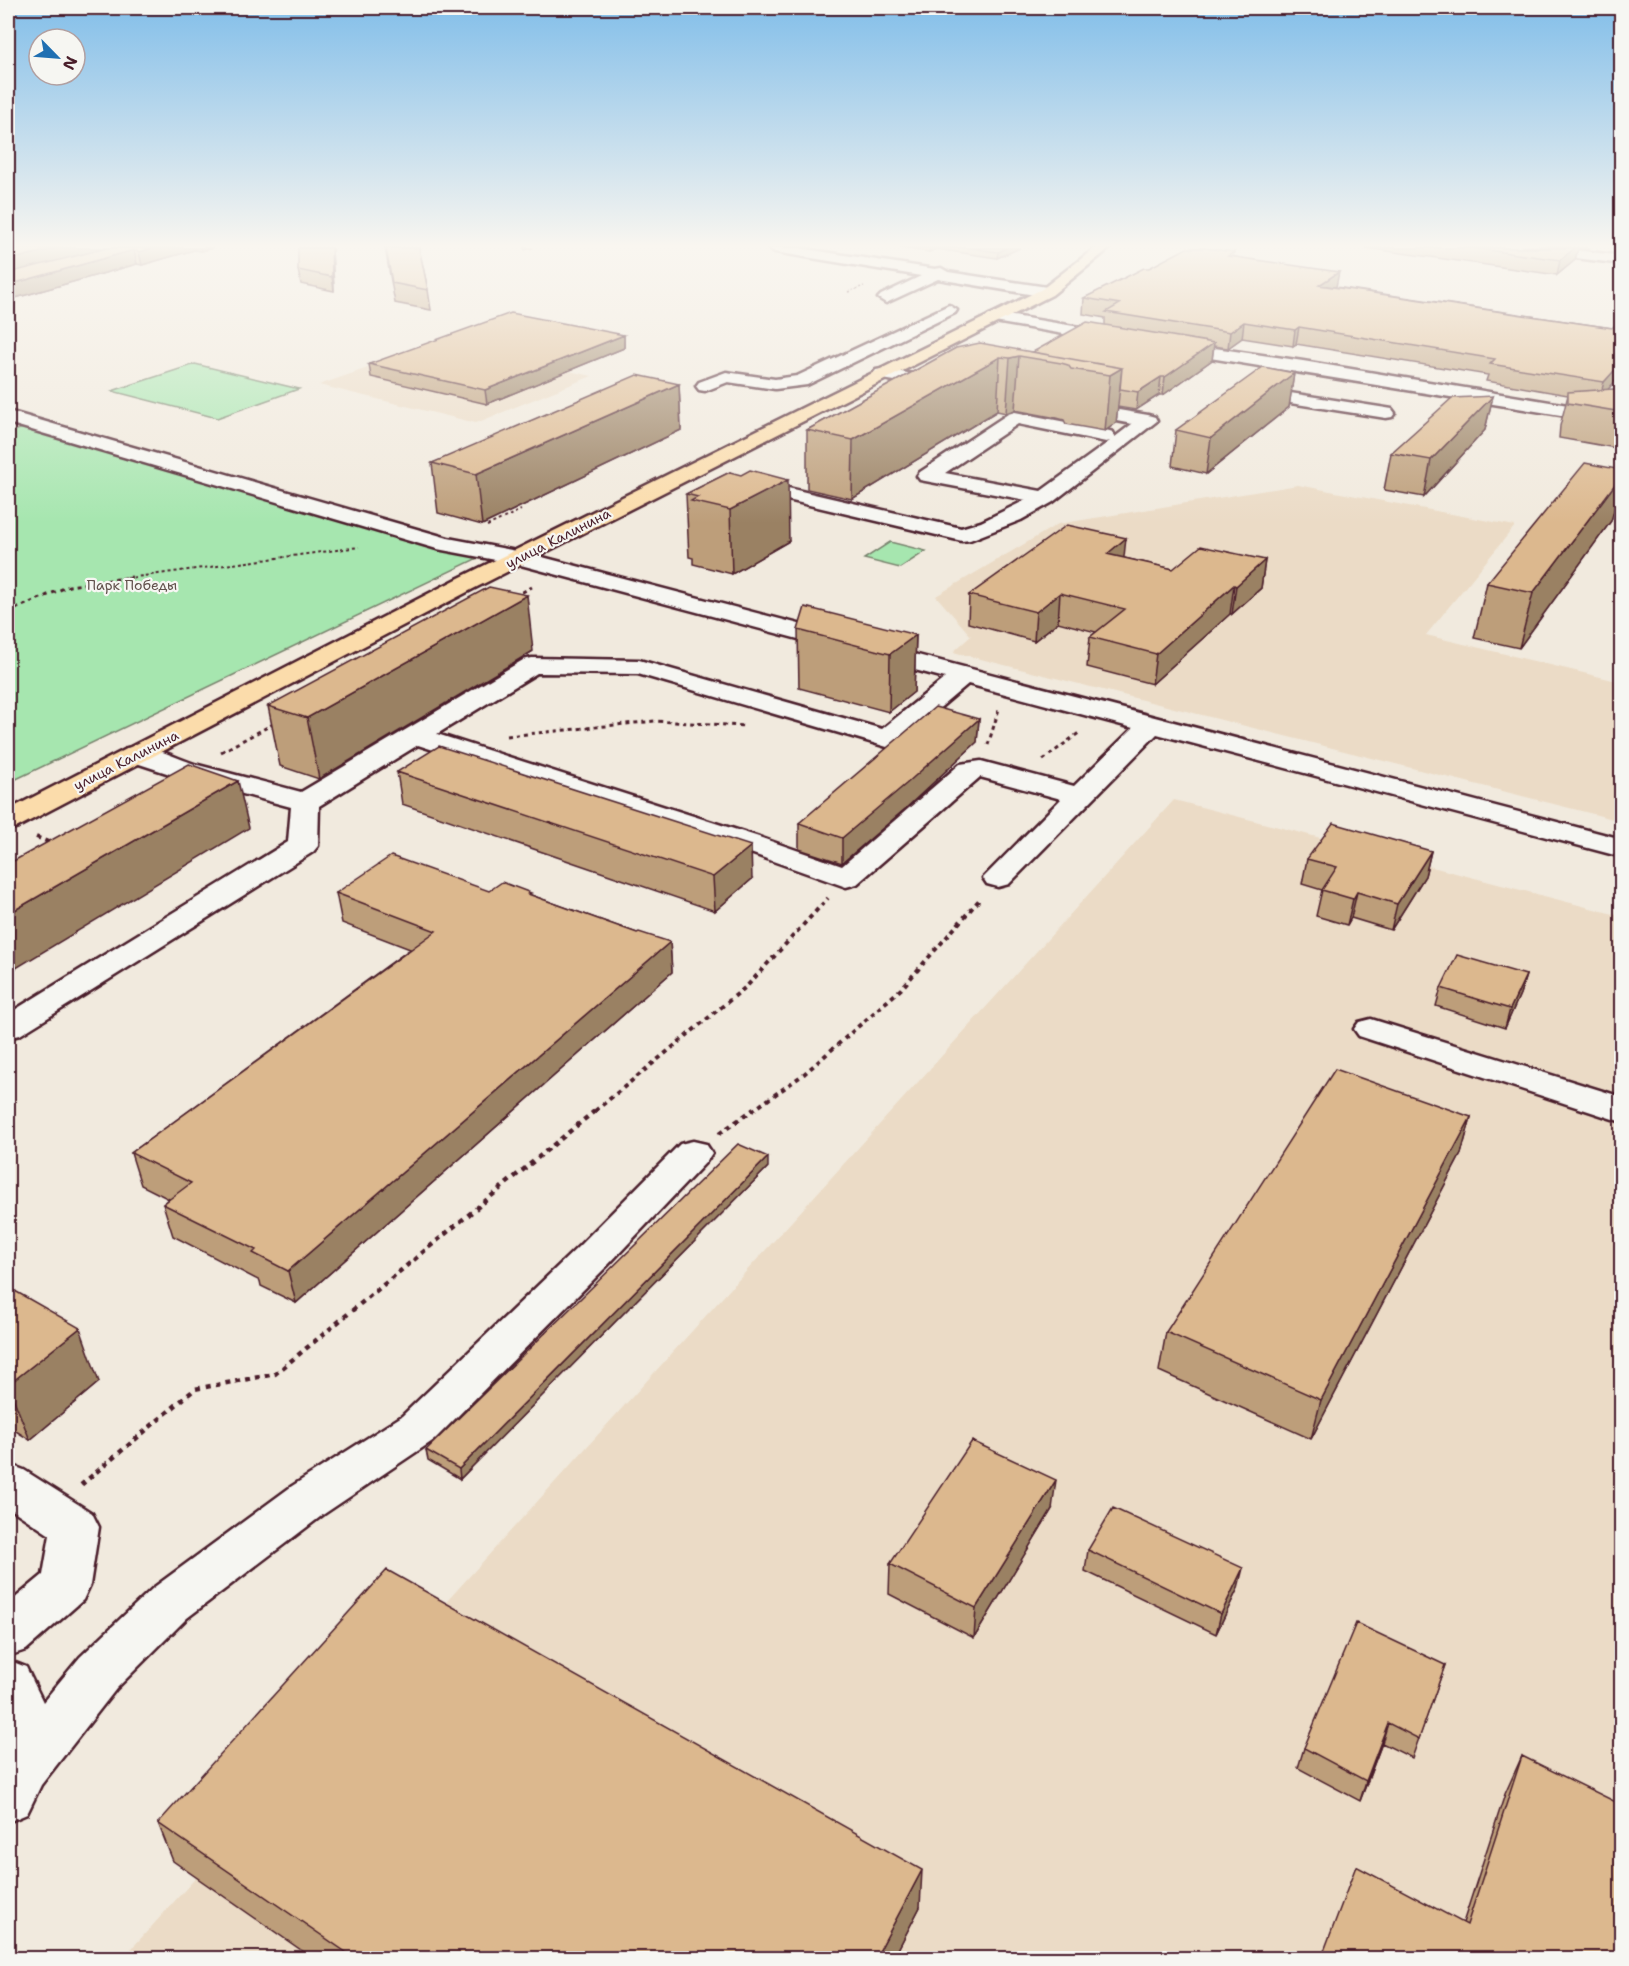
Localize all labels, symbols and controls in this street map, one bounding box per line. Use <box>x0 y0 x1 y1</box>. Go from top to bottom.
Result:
north arrow <box>27 27 87 87</box>
text: N <box>58 53 82 73</box>
street label: улица Калинина <box>502 504 614 572</box>
park label: Парк Победы <box>87 576 177 594</box>
street label: улица Калинина <box>70 726 182 794</box>

